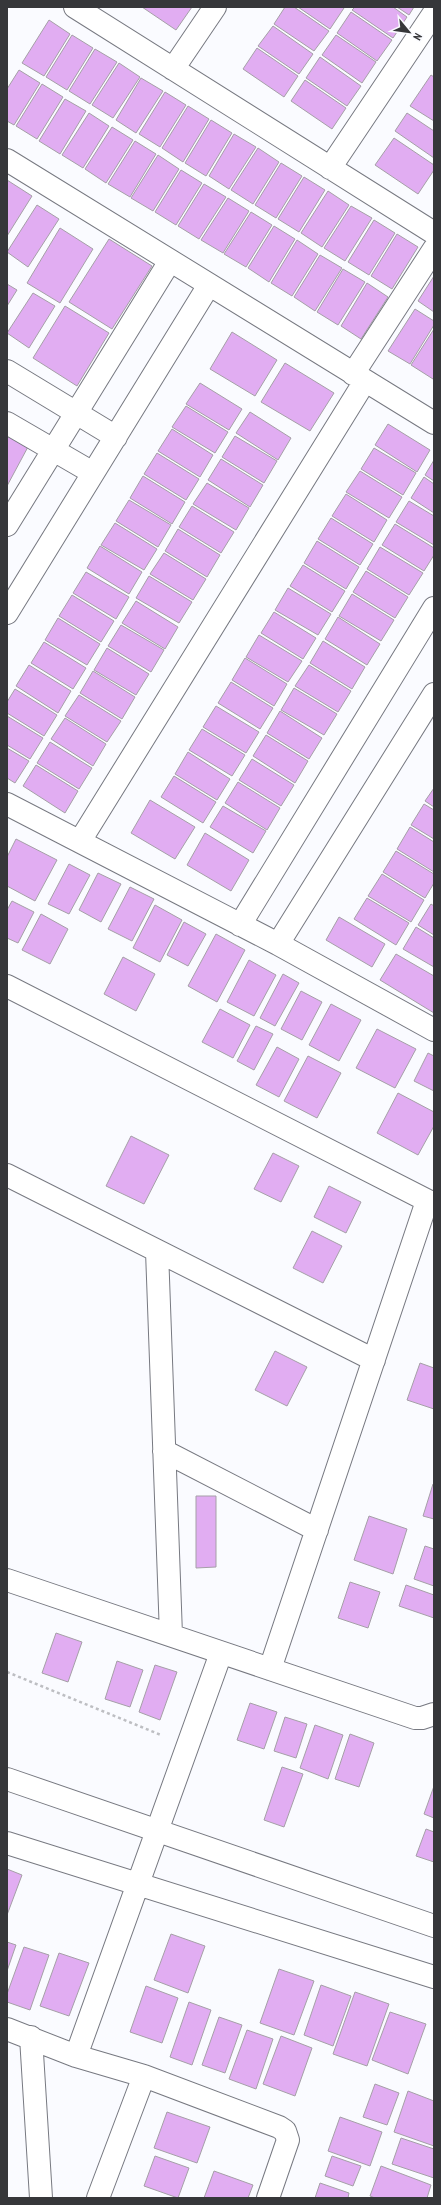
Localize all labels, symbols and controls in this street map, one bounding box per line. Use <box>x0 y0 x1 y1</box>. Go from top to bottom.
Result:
north arrow <box>389 12 429 52</box>
text: N <box>410 31 425 43</box>

